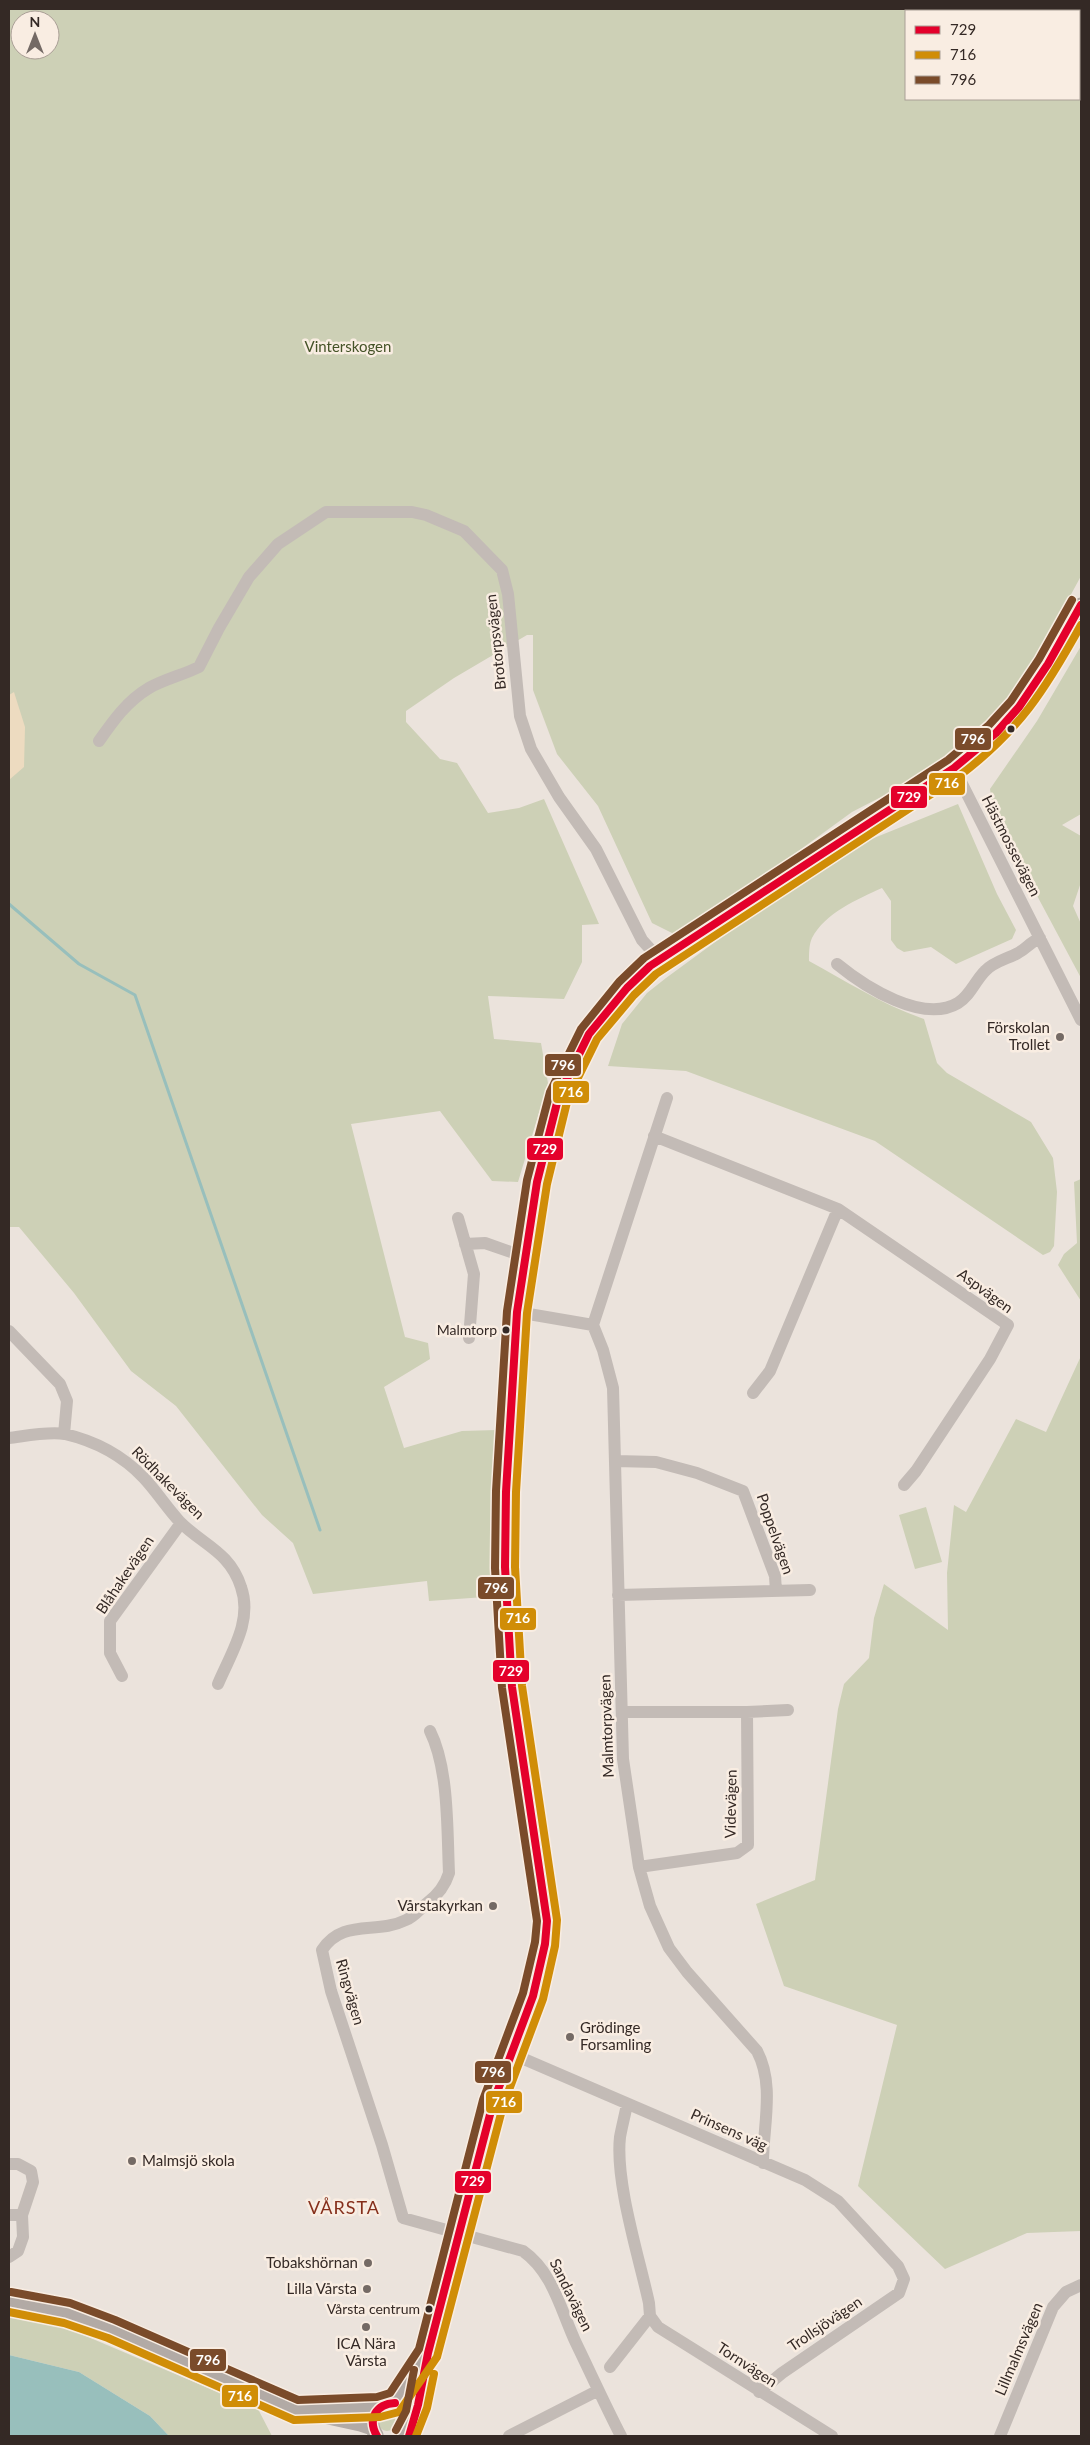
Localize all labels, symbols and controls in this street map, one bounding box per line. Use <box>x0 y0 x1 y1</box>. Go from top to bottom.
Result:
north arrow <box>10 10 60 60</box>
legend <box>905 10 1080 100</box>
text: N <box>30 13 40 30</box>
text: 729 <box>950 20 976 38</box>
text: 716 <box>950 45 976 63</box>
text: 796 <box>950 70 976 88</box>
park label: Vinterskogen <box>305 337 391 355</box>
street label: Brotorpsvägen <box>481 593 509 691</box>
unlabelled marker <box>1006 724 1016 734</box>
line badge: 796 <box>954 727 992 751</box>
text: 796 <box>961 730 985 747</box>
line badge: 716 <box>928 772 966 796</box>
text: 716 <box>935 774 959 791</box>
line badge: 729 <box>890 785 928 809</box>
text: 729 <box>897 788 921 805</box>
street label: Hästmossevägen <box>979 792 1045 899</box>
place label: Förskolan Trollet <box>987 1018 1051 1053</box>
marker: Förskolan Trollet <box>1054 1031 1066 1043</box>
line badge: 796 <box>544 1053 582 1077</box>
text: 796 <box>551 1056 575 1073</box>
line badge: 716 <box>552 1080 590 1104</box>
text: 716 <box>559 1083 583 1100</box>
line badge: 729 <box>526 1137 564 1161</box>
text: 729 <box>533 1140 557 1157</box>
street label: Aspvägen <box>954 1264 1017 1316</box>
place label: Malmtorp <box>437 1321 497 1338</box>
marker: Malmtorp <box>501 1325 511 1335</box>
street label: Rödhakevägen <box>129 1442 209 1522</box>
street label: Poppelvägen <box>754 1491 798 1577</box>
street label: Blåhakevägen <box>91 1532 157 1617</box>
line badge: 796 <box>477 1576 515 1600</box>
text: 796 <box>484 1579 508 1596</box>
line badge: 716 <box>499 1607 537 1631</box>
text: 716 <box>506 1609 530 1626</box>
line badge: 729 <box>492 1659 530 1683</box>
text: 729 <box>499 1662 523 1679</box>
street label: Malmtorpvägen <box>595 1674 617 1778</box>
street label: Videvägen <box>720 1769 740 1839</box>
place label: Vårstakyrkan <box>397 1896 483 1914</box>
marker: Vårstakyrkan <box>487 1900 499 1912</box>
street label: Ringvägen <box>333 1957 369 2027</box>
place label: Grödinge Forsamling <box>580 2018 652 2053</box>
marker: Grödinge Forsamling <box>564 2031 576 2043</box>
line badge: 796 <box>474 2060 512 2084</box>
text: 796 <box>481 2063 505 2080</box>
line badge: 716 <box>485 2090 523 2114</box>
text: 716 <box>492 2093 516 2110</box>
street label: Prinsens väg <box>688 2104 771 2154</box>
place label: Malmsjö skola <box>142 2151 235 2169</box>
marker: Malmsjö skola <box>126 2155 138 2167</box>
line badge: 729 <box>454 2170 492 2194</box>
text: 729 <box>461 2172 485 2189</box>
district label: VÅRSTA <box>308 2196 380 2218</box>
place label: Tobakshörnan <box>266 2253 358 2271</box>
street label: Sandavägen <box>547 2255 597 2334</box>
marker: Tobakshörnan <box>362 2257 374 2269</box>
place label: Lilla Vårsta <box>287 2279 357 2297</box>
marker: Lilla Vårsta <box>361 2283 373 2295</box>
street label: Trollsjövägen <box>784 2292 865 2354</box>
street label: Lillmalmsvägen <box>990 2299 1046 2398</box>
place label: Vårsta centrum <box>327 2300 420 2317</box>
marker: Vårsta centrum <box>424 2304 434 2314</box>
marker: ICA Nära Vårsta <box>360 2321 372 2333</box>
place label: ICA Nära Vårsta <box>336 2334 396 2369</box>
street label: Tornvägen <box>714 2338 781 2390</box>
line badge: 796 <box>189 2348 227 2372</box>
text: 796 <box>196 2351 220 2368</box>
line badge: 716 <box>221 2384 259 2408</box>
text: 716 <box>228 2387 252 2404</box>

